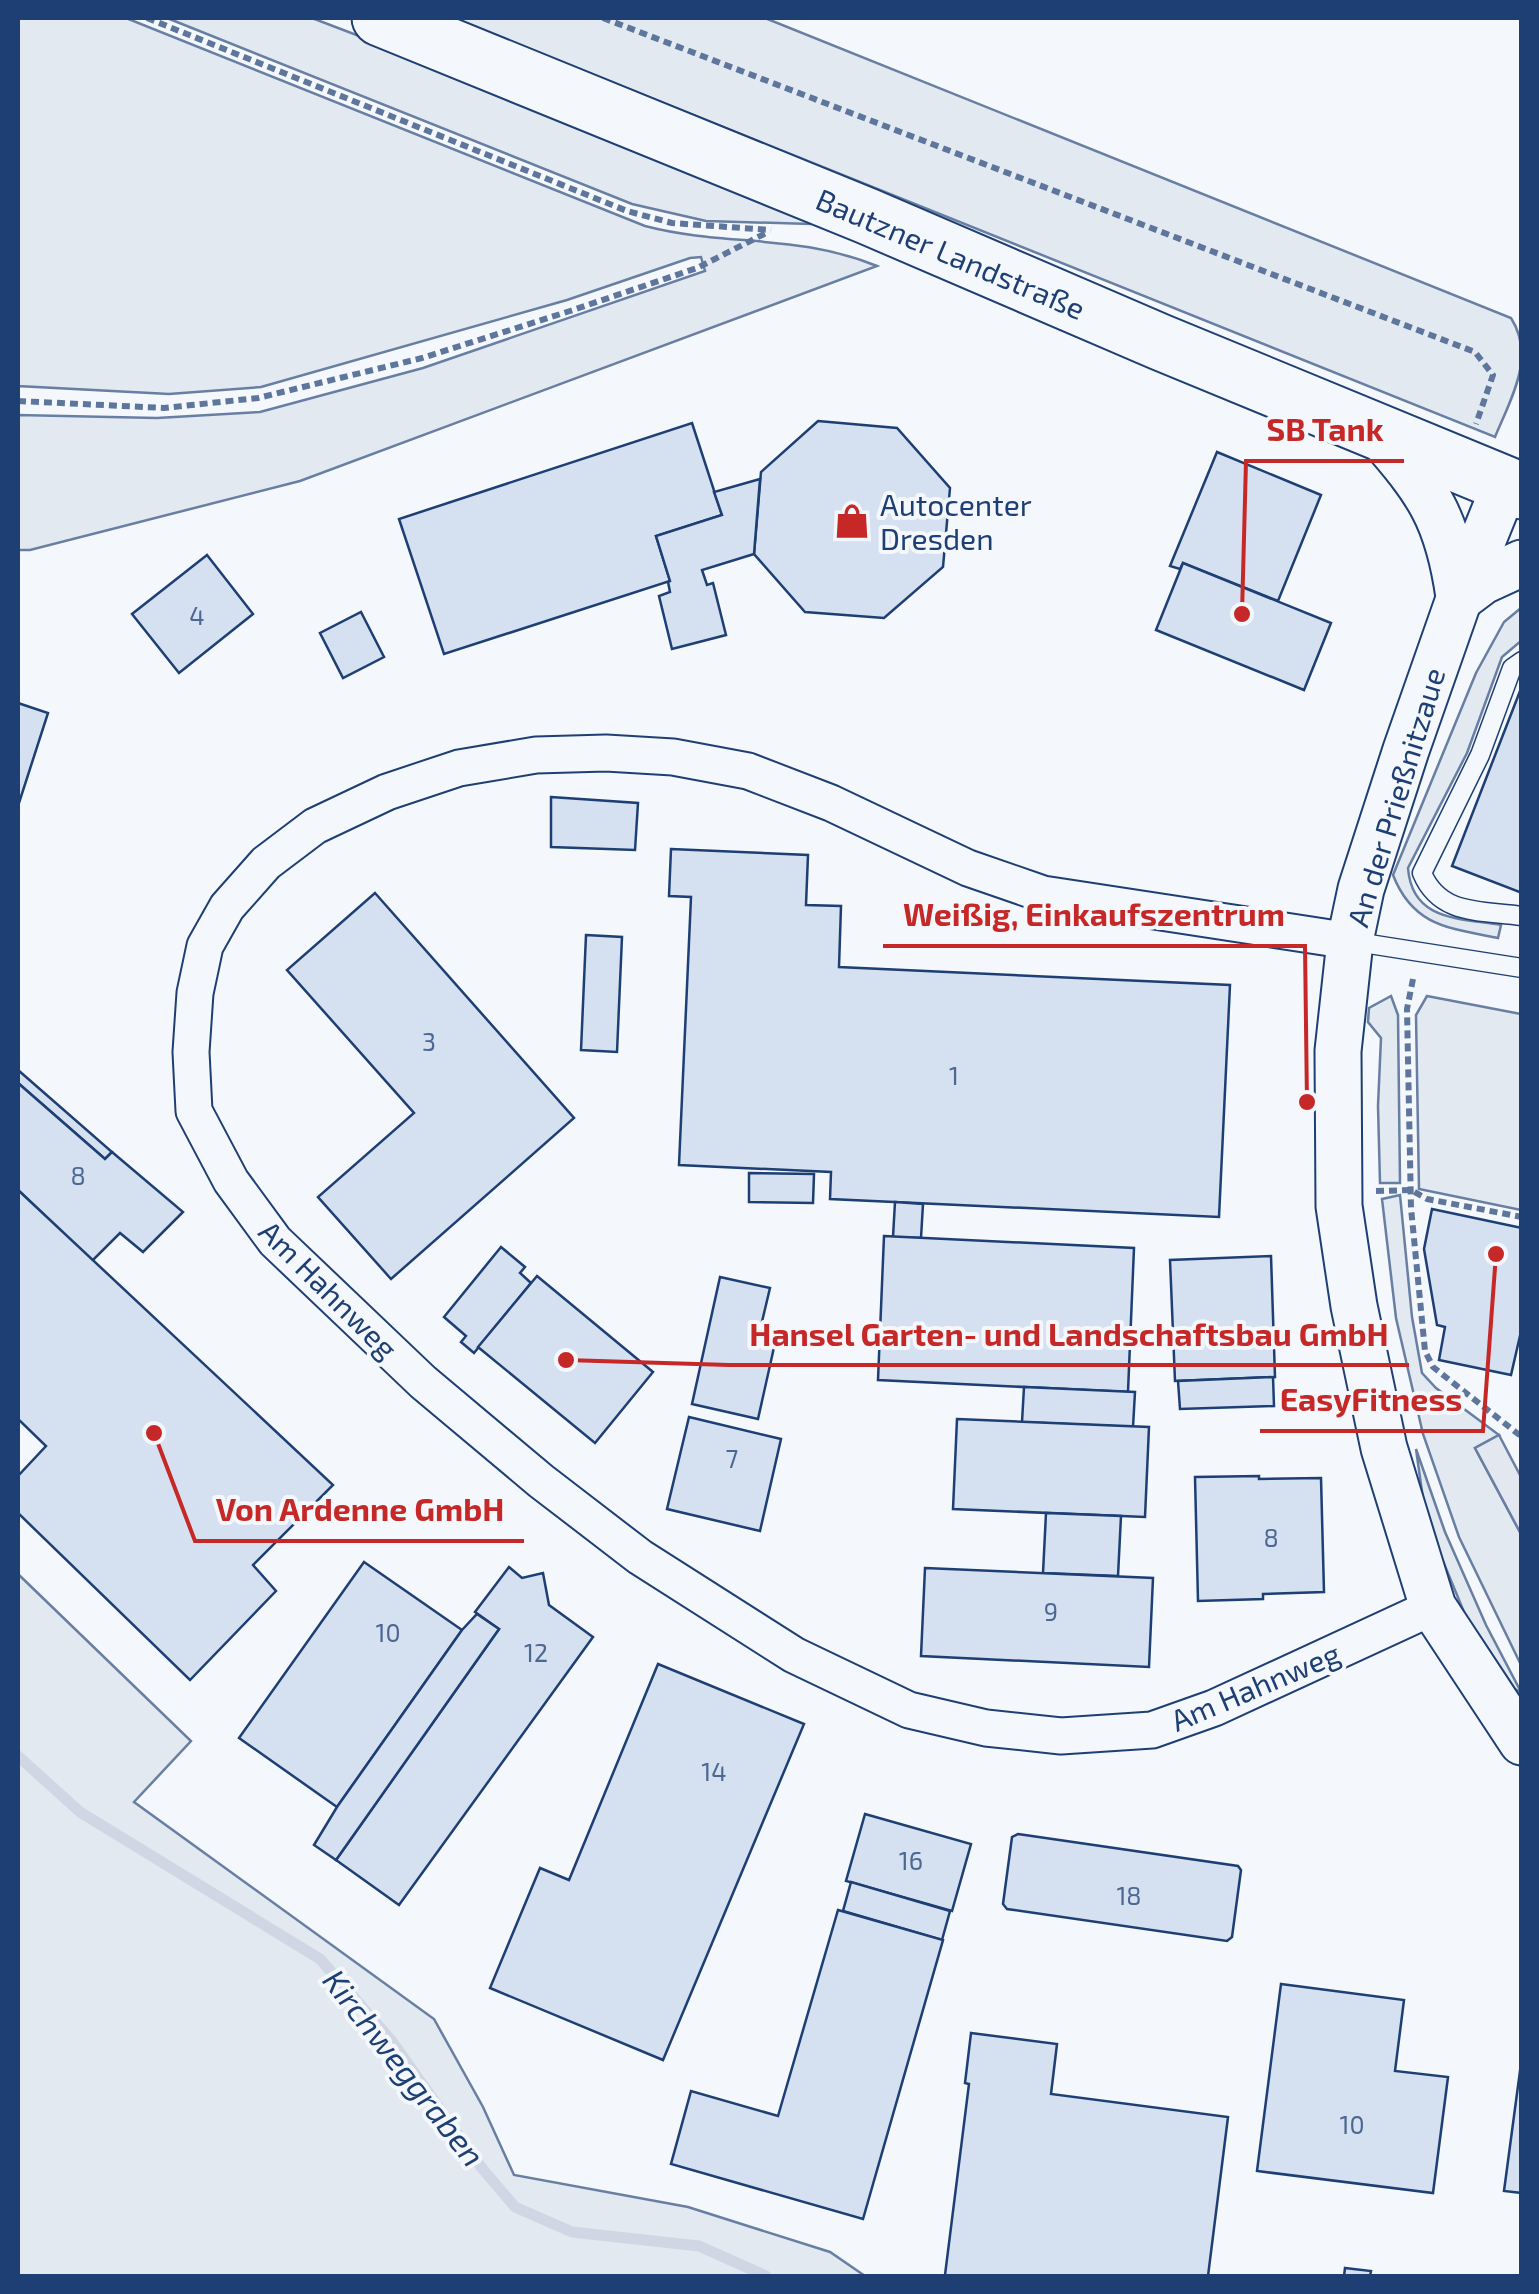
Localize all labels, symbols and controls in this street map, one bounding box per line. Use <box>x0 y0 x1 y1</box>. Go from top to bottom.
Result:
street label: Bautzner Landstraße <box>811 180 1091 326</box>
callout: SB Tank <box>1246 399 1404 461</box>
text: SB Tank <box>1266 409 1384 447</box>
place label: Autocenter Dresden <box>880 486 1032 556</box>
shop icon: Autocenter Dresden <box>833 502 871 540</box>
house number: 4 <box>189 600 205 630</box>
street label: An der Prießnitzaue <box>1338 663 1452 931</box>
callout: Weißig, Einkaufszentrum <box>883 884 1305 946</box>
text: Weißig, Einkaufszentrum <box>903 894 1285 932</box>
house number: 3 <box>422 1026 436 1056</box>
house number: 1 <box>949 1060 959 1090</box>
house number: 8 <box>70 1160 86 1190</box>
street label: Am Hahnweg <box>252 1212 406 1366</box>
callout: Hansel Garten- und Landschaftsbau GmbH <box>729 1303 1409 1365</box>
text: Hansel Garten- und Landschaftsbau GmbH <box>749 1314 1389 1352</box>
callout: EasyFitness <box>1260 1369 1483 1431</box>
text: EasyFitness <box>1280 1379 1462 1418</box>
house number: 7 <box>726 1443 739 1473</box>
callout: Von Ardenne GmbH <box>195 1479 524 1541</box>
text: Von Ardenne GmbH <box>216 1489 504 1527</box>
house number: 8 <box>1263 1522 1279 1552</box>
house number: 9 <box>1044 1596 1058 1626</box>
house number: 10 <box>375 1617 401 1647</box>
street label: Am Hahnweg <box>1165 1634 1345 1738</box>
house number: 12 <box>524 1637 548 1667</box>
house number: 14 <box>701 1756 727 1786</box>
house number: 16 <box>899 1845 923 1875</box>
house number: 18 <box>1116 1880 1142 1910</box>
water label: Kirchweggraben <box>316 1961 494 2174</box>
house number: 10 <box>1339 2109 1365 2139</box>

